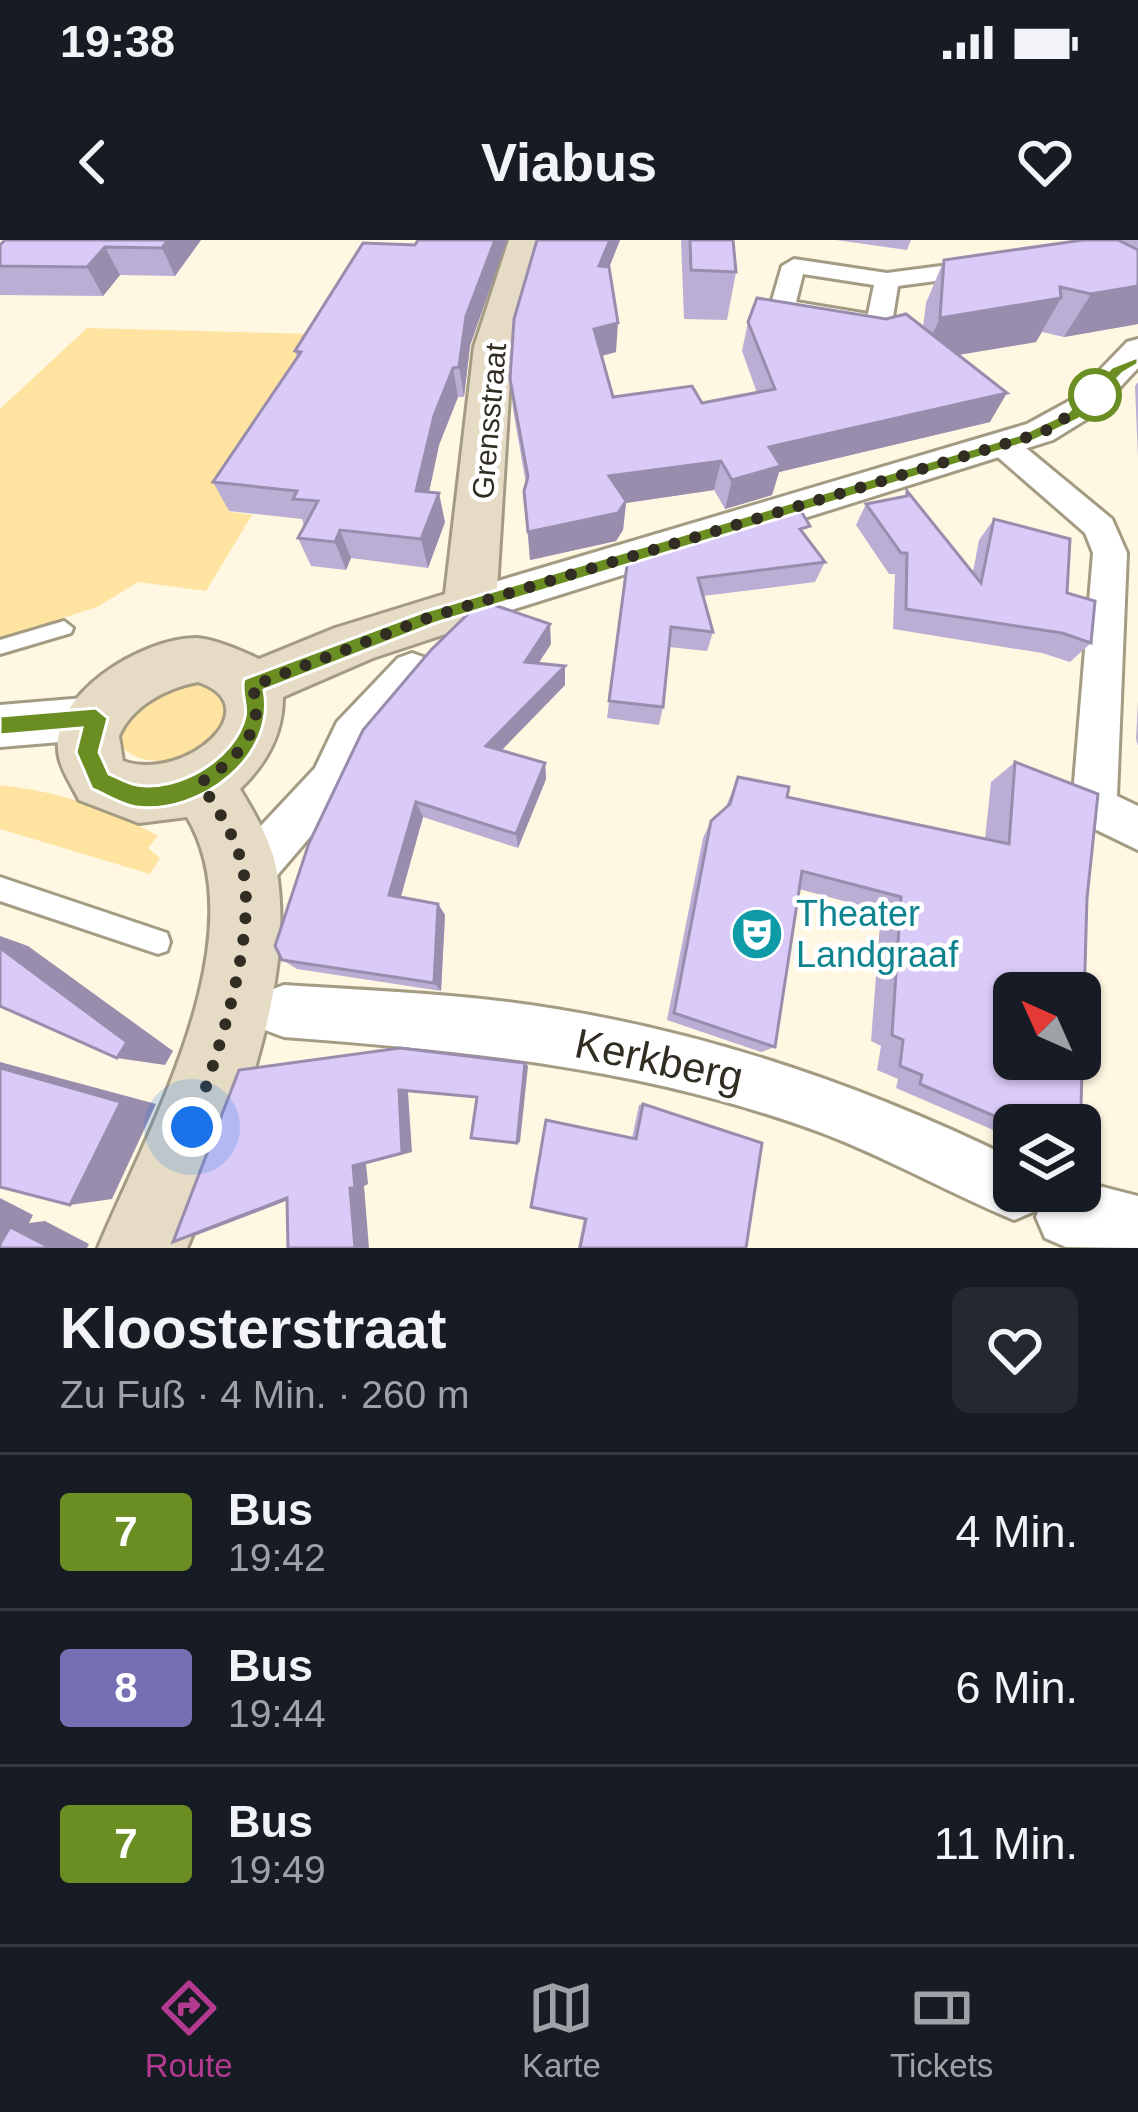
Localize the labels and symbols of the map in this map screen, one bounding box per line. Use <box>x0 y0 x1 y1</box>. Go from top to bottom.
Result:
street label: Grensstraat <box>466 341 512 501</box>
unlabelled marker <box>1070 370 1120 420</box>
place label: Theater Landgraaf <box>796 893 959 975</box>
theatre icon: Theater Landgraaf <box>729 906 785 962</box>
north arrow <box>993 972 1101 1080</box>
street label: Kerkberg <box>571 1019 747 1101</box>
your location <box>162 1097 222 1157</box>

